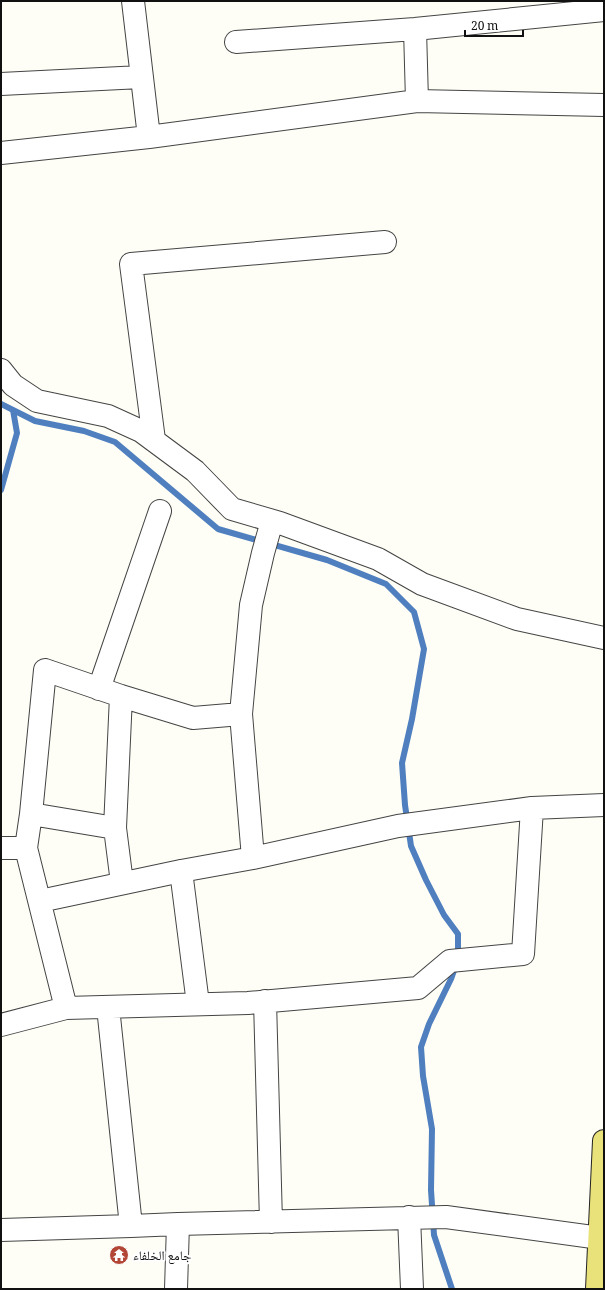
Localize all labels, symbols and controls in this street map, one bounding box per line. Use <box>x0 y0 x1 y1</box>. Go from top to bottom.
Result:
scale bar <box>465 12 523 38</box>
text: 20 m <box>471 17 498 38</box>
temple icon: جامع الخلفاء <box>108 1244 130 1266</box>
place label: جامع الخلفاء <box>133 1246 191 1268</box>

